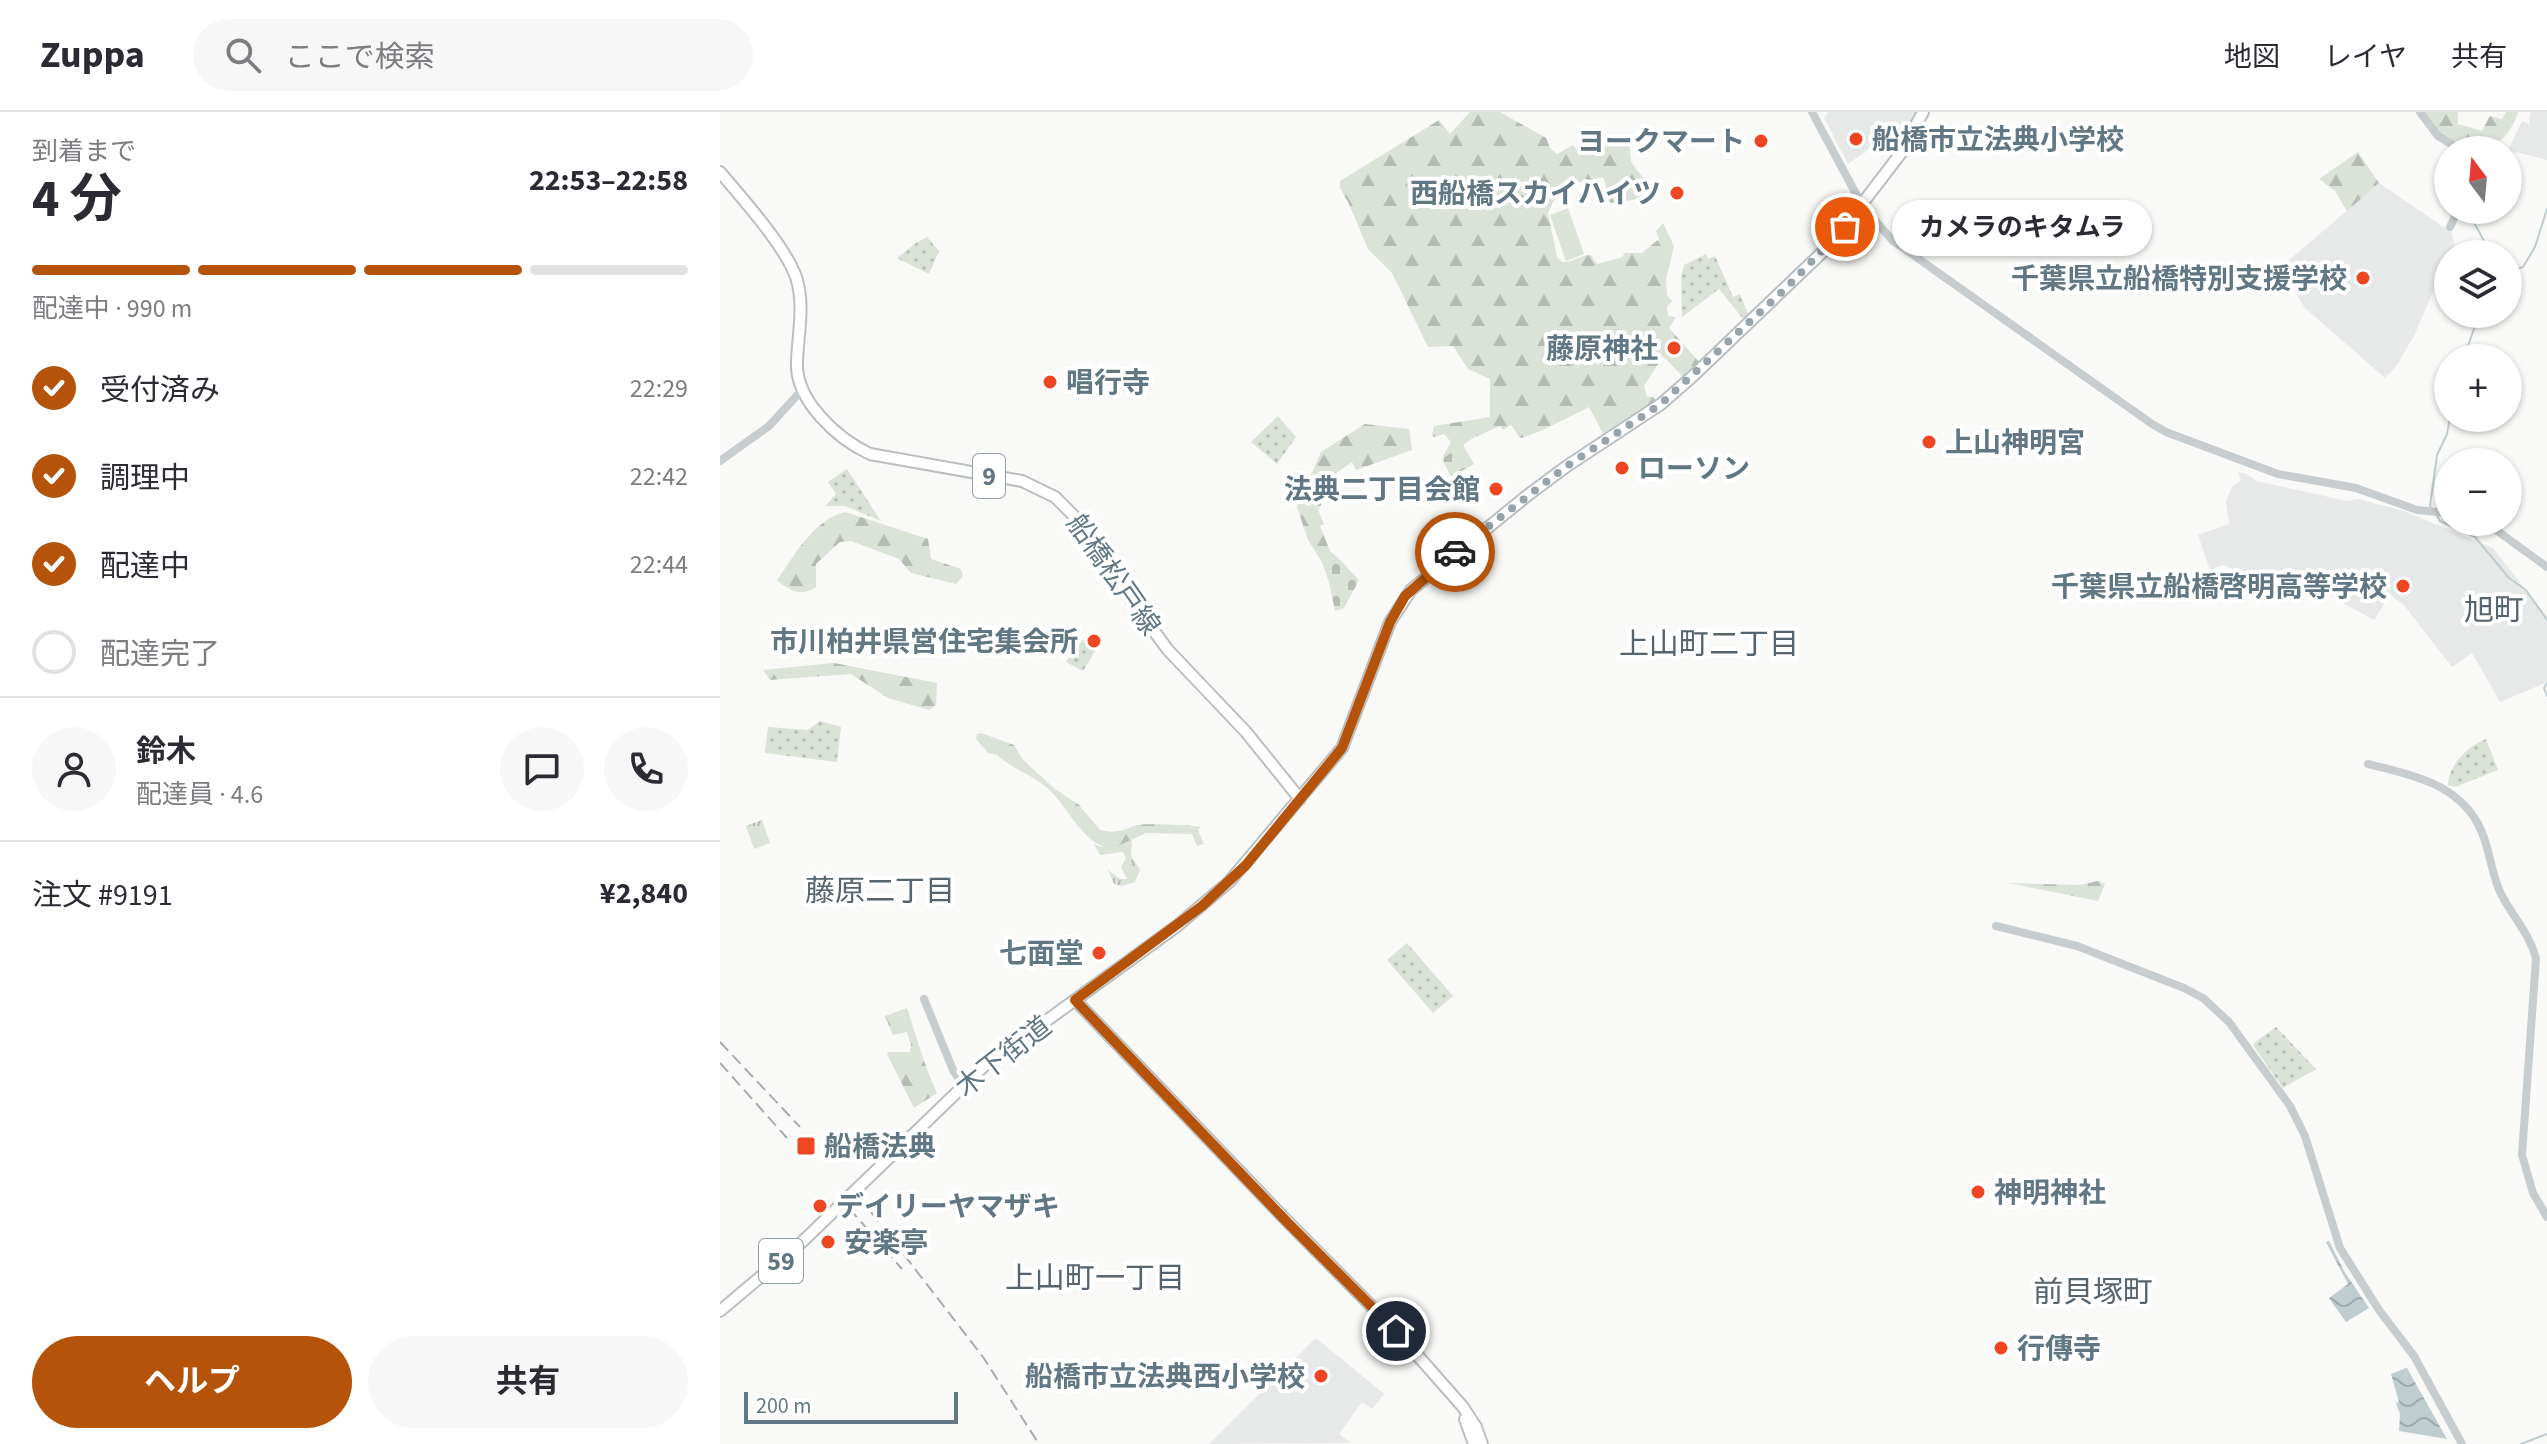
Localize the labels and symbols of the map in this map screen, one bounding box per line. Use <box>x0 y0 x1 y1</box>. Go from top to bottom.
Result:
place label: 船橋市立法典小学校 <box>1872 120 2124 160</box>
place label: ヨークマート <box>1577 122 1745 162</box>
marker: 船橋市立法典小学校 <box>1847 130 1865 148</box>
marker: ヨークマート <box>1752 132 1770 150</box>
north arrow <box>2434 136 2522 224</box>
place label: 西船橋スカイハイツ <box>1410 174 1661 214</box>
marker: 西船橋スカイハイツ <box>1668 184 1686 202</box>
pin <box>1811 193 1879 261</box>
callout: カメラのキタムラ <box>1893 199 2153 255</box>
place label: 千葉県立船橋特別支援学校 <box>2011 259 2347 299</box>
marker: 千葉県立船橋特別支援学校 <box>2354 269 2372 287</box>
place label: 藤原神社 <box>1546 329 1658 369</box>
marker: 藤原神社 <box>1665 339 1683 357</box>
place label: 唱行寺 <box>1066 363 1150 403</box>
marker: 唱行寺 <box>1041 373 1059 391</box>
place label: 上山神明宮 <box>1945 423 2085 463</box>
marker: 上山神明宮 <box>1920 433 1938 451</box>
place label: ローソン <box>1638 449 1750 489</box>
road number: 9 <box>973 454 1005 498</box>
marker: ローソン <box>1613 459 1631 477</box>
place label: 法典二丁目会館 <box>1284 470 1480 510</box>
marker: 法典二丁目会館 <box>1487 480 1505 498</box>
street label: 船橋松戸線 <box>1057 506 1170 643</box>
courier <box>1415 512 1495 592</box>
place label: 千葉県立船橋啓明高等学校 <box>2051 567 2387 607</box>
marker: 千葉県立船橋啓明高等学校 <box>2394 577 2412 595</box>
district label: 旭町 <box>2464 589 2524 632</box>
place label: 市川柏井県営住宅集会所 <box>770 622 1078 662</box>
district label: 上山町二丁目 <box>1619 623 1799 666</box>
marker: 市川柏井県営住宅集会所 <box>1085 632 1103 650</box>
district label: 藤原二丁目 <box>805 870 955 913</box>
place label: 七面堂 <box>999 934 1083 974</box>
marker: 七面堂 <box>1090 944 1108 962</box>
street label: 木下街道 <box>947 1007 1060 1107</box>
place label: 船橋法典 <box>824 1127 936 1167</box>
marker: 船橋法典 <box>795 1135 817 1157</box>
place label: 神明神社 <box>1994 1173 2106 1213</box>
marker: 神明神社 <box>1969 1183 1987 1201</box>
place label: デイリーヤマザキ <box>836 1187 1060 1227</box>
marker: デイリーヤマザキ <box>811 1197 829 1215</box>
place label: 安楽亭 <box>844 1223 928 1263</box>
marker: 安楽亭 <box>819 1233 837 1251</box>
road number: 59 <box>759 1239 803 1283</box>
district label: 上山町一丁目 <box>1005 1257 1185 1300</box>
district label: 前貝塚町 <box>2033 1271 2153 1314</box>
pin <box>1362 1297 1430 1365</box>
place label: 行傳寺 <box>2017 1329 2101 1369</box>
marker: 行傳寺 <box>1992 1339 2010 1357</box>
place label: 船橋市立法典西小学校 <box>1025 1357 1305 1397</box>
marker: 船橋市立法典西小学校 <box>1312 1367 1330 1385</box>
scale bar <box>744 1388 958 1424</box>

